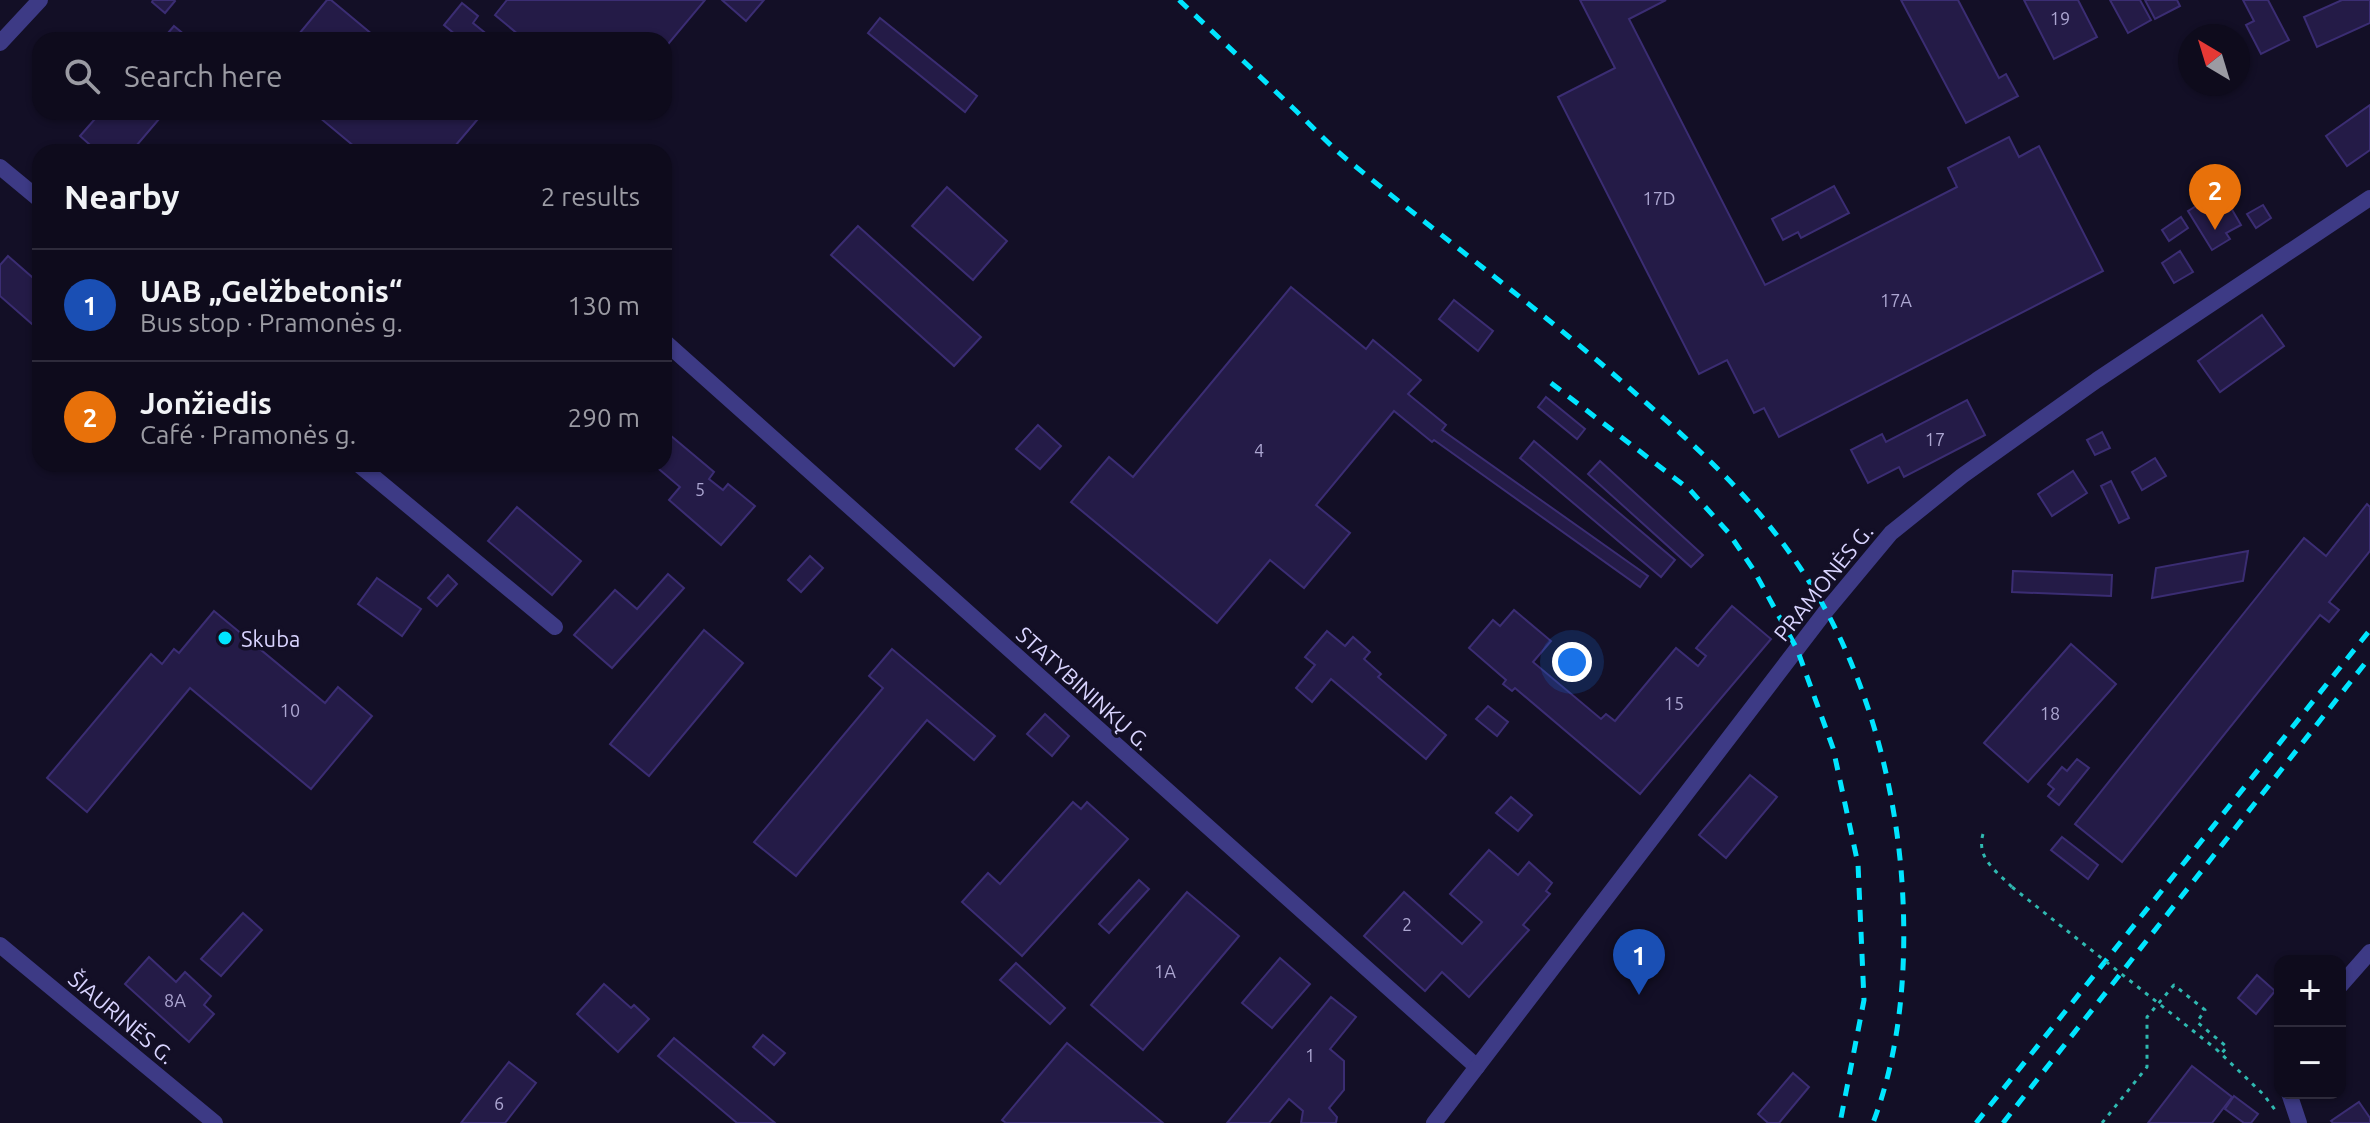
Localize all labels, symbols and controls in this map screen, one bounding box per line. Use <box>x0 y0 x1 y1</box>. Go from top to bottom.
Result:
house number: 19 <box>2050 8 2070 28</box>
north arrow <box>2178 24 2250 96</box>
search box <box>32 32 672 120</box>
icon: search <box>60 54 104 98</box>
text: Search here <box>124 59 283 93</box>
pin: 2 <box>2189 164 2241 230</box>
text: Nearby <box>64 177 179 215</box>
text: 2 results <box>541 182 640 211</box>
house number: 17D <box>1642 188 1676 208</box>
text: UAB „Gelžbetonis“ <box>140 274 402 308</box>
house number: 17A <box>1880 290 1912 310</box>
text: 1 <box>83 291 97 320</box>
text: 130 m <box>568 291 640 320</box>
text: Bus stop · Pramonės g. <box>140 308 403 337</box>
text: Jonžiedis <box>140 386 272 420</box>
text: 2 <box>83 403 97 432</box>
text: 290 m <box>568 403 640 432</box>
text: Café · Pramonės g. <box>140 420 356 449</box>
house number: 17 <box>1925 429 1945 449</box>
house number: 4 <box>1254 440 1264 460</box>
house number: 5 <box>695 479 705 499</box>
street label: PRAMONĖS G. <box>1768 519 1878 645</box>
street label: STATYBININKŲ G. <box>1012 621 1156 755</box>
place label: Skuba <box>241 626 300 651</box>
marker: Skuba <box>216 629 234 647</box>
your location <box>1552 642 1592 682</box>
house number: 15 <box>1664 693 1684 713</box>
house number: 10 <box>280 700 300 720</box>
house number: 18 <box>2040 703 2060 723</box>
house number: 2 <box>1402 914 1412 934</box>
pin: 1 <box>1613 929 1665 995</box>
map controls <box>2274 955 2346 1099</box>
button: + <box>2274 955 2346 1027</box>
house number: 1A <box>1154 961 1176 981</box>
street label: ŠIAURINĖS G. <box>64 965 180 1069</box>
house number: 8A <box>164 990 186 1010</box>
button: − <box>2274 1027 2346 1099</box>
house number: 1 <box>1305 1045 1315 1065</box>
house number: 6 <box>494 1093 504 1113</box>

